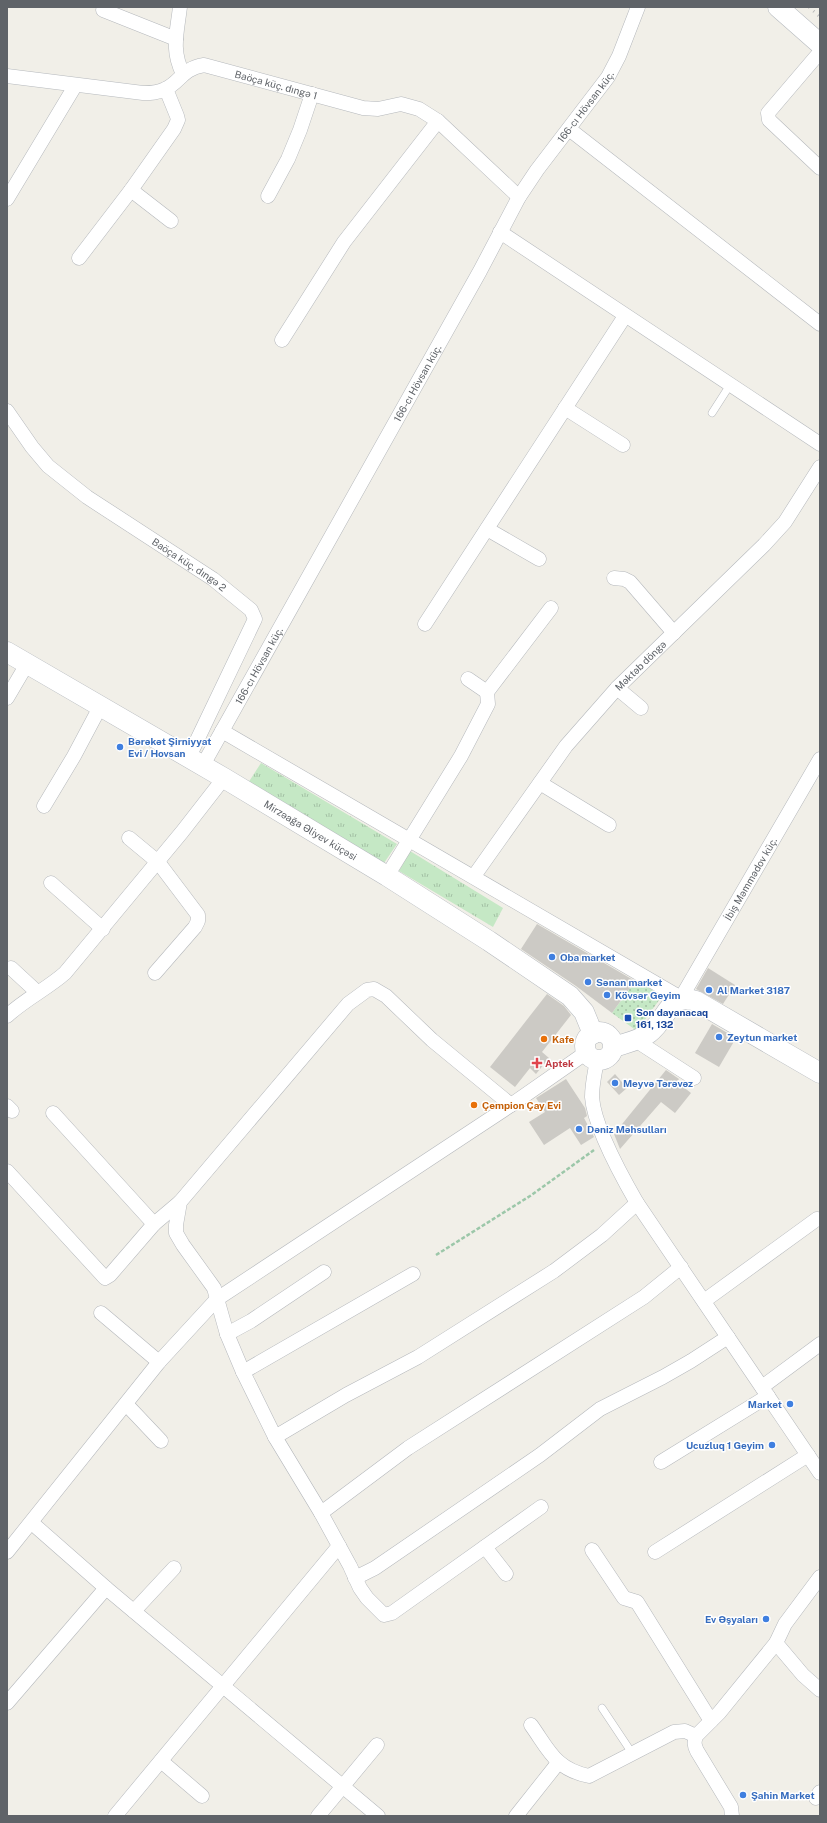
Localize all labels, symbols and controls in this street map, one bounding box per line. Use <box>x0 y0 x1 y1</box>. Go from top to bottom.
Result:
street label: Baöça küç. dıngə 1 <box>234 68 319 101</box>
street label: 166-cı Hövsan küç. <box>554 69 616 145</box>
street label: 166-cı Hövsan küç. <box>391 342 444 424</box>
street label: Baöça küç. dıngə 2 <box>150 535 229 594</box>
street label: 166-cı Hövsan küç. <box>232 625 285 706</box>
street label: Məktəb döngə <box>612 638 669 693</box>
place label: Bərəkət Şirniyyat Evi / Hovsan <box>128 735 211 759</box>
marker: Bərəkət Şirniyyat Evi / Hovsan <box>115 742 125 752</box>
street label: Mirzəağa Əliyev küçəsi <box>262 798 359 863</box>
street label: İbiş Məmmədov küç. <box>722 835 779 922</box>
place label: Oba market <box>560 951 615 963</box>
marker: Oba market <box>547 952 557 962</box>
place label: Sənan market <box>596 976 662 988</box>
marker: Sənan market <box>583 977 593 987</box>
place label: Al Market 3187 <box>717 984 790 996</box>
marker: Al Market 3187 <box>704 985 714 995</box>
place label: Kövsər Geyim <box>615 989 680 1001</box>
marker: Kövsər Geyim <box>602 990 612 1000</box>
place label: Son dayanacaq 161, 132 <box>636 1006 708 1030</box>
marker: Son dayanacaq 161, 132 <box>623 1013 633 1023</box>
place label: Zeytun market <box>727 1031 797 1043</box>
marker: Zeytun market <box>714 1032 724 1042</box>
place label: Kafe <box>552 1033 575 1045</box>
marker: Kafe <box>539 1034 549 1044</box>
place label: Aptek <box>545 1057 574 1069</box>
marker: Aptek <box>532 1058 542 1068</box>
place label: Meyvə Tərəvəz <box>623 1077 693 1089</box>
marker: Meyvə Tərəvəz <box>610 1078 620 1088</box>
place label: Çempion Çay Evi <box>482 1099 561 1111</box>
marker: Çempion Çay Evi <box>469 1100 479 1110</box>
place label: Dəniz Məhsulları <box>587 1123 667 1135</box>
marker: Dəniz Məhsulları <box>574 1124 584 1134</box>
place label: Market <box>748 1398 782 1410</box>
marker: Market <box>785 1399 795 1409</box>
place label: Ucuzluq 1 Geyim <box>686 1439 764 1451</box>
marker: Ucuzluq 1 Geyim <box>767 1440 777 1450</box>
place label: Ev Əşyaları <box>705 1613 758 1625</box>
marker: Ev Əşyaları <box>761 1614 771 1624</box>
place label: Şahin Market <box>751 1789 815 1801</box>
marker: Şahin Market <box>738 1790 748 1800</box>

